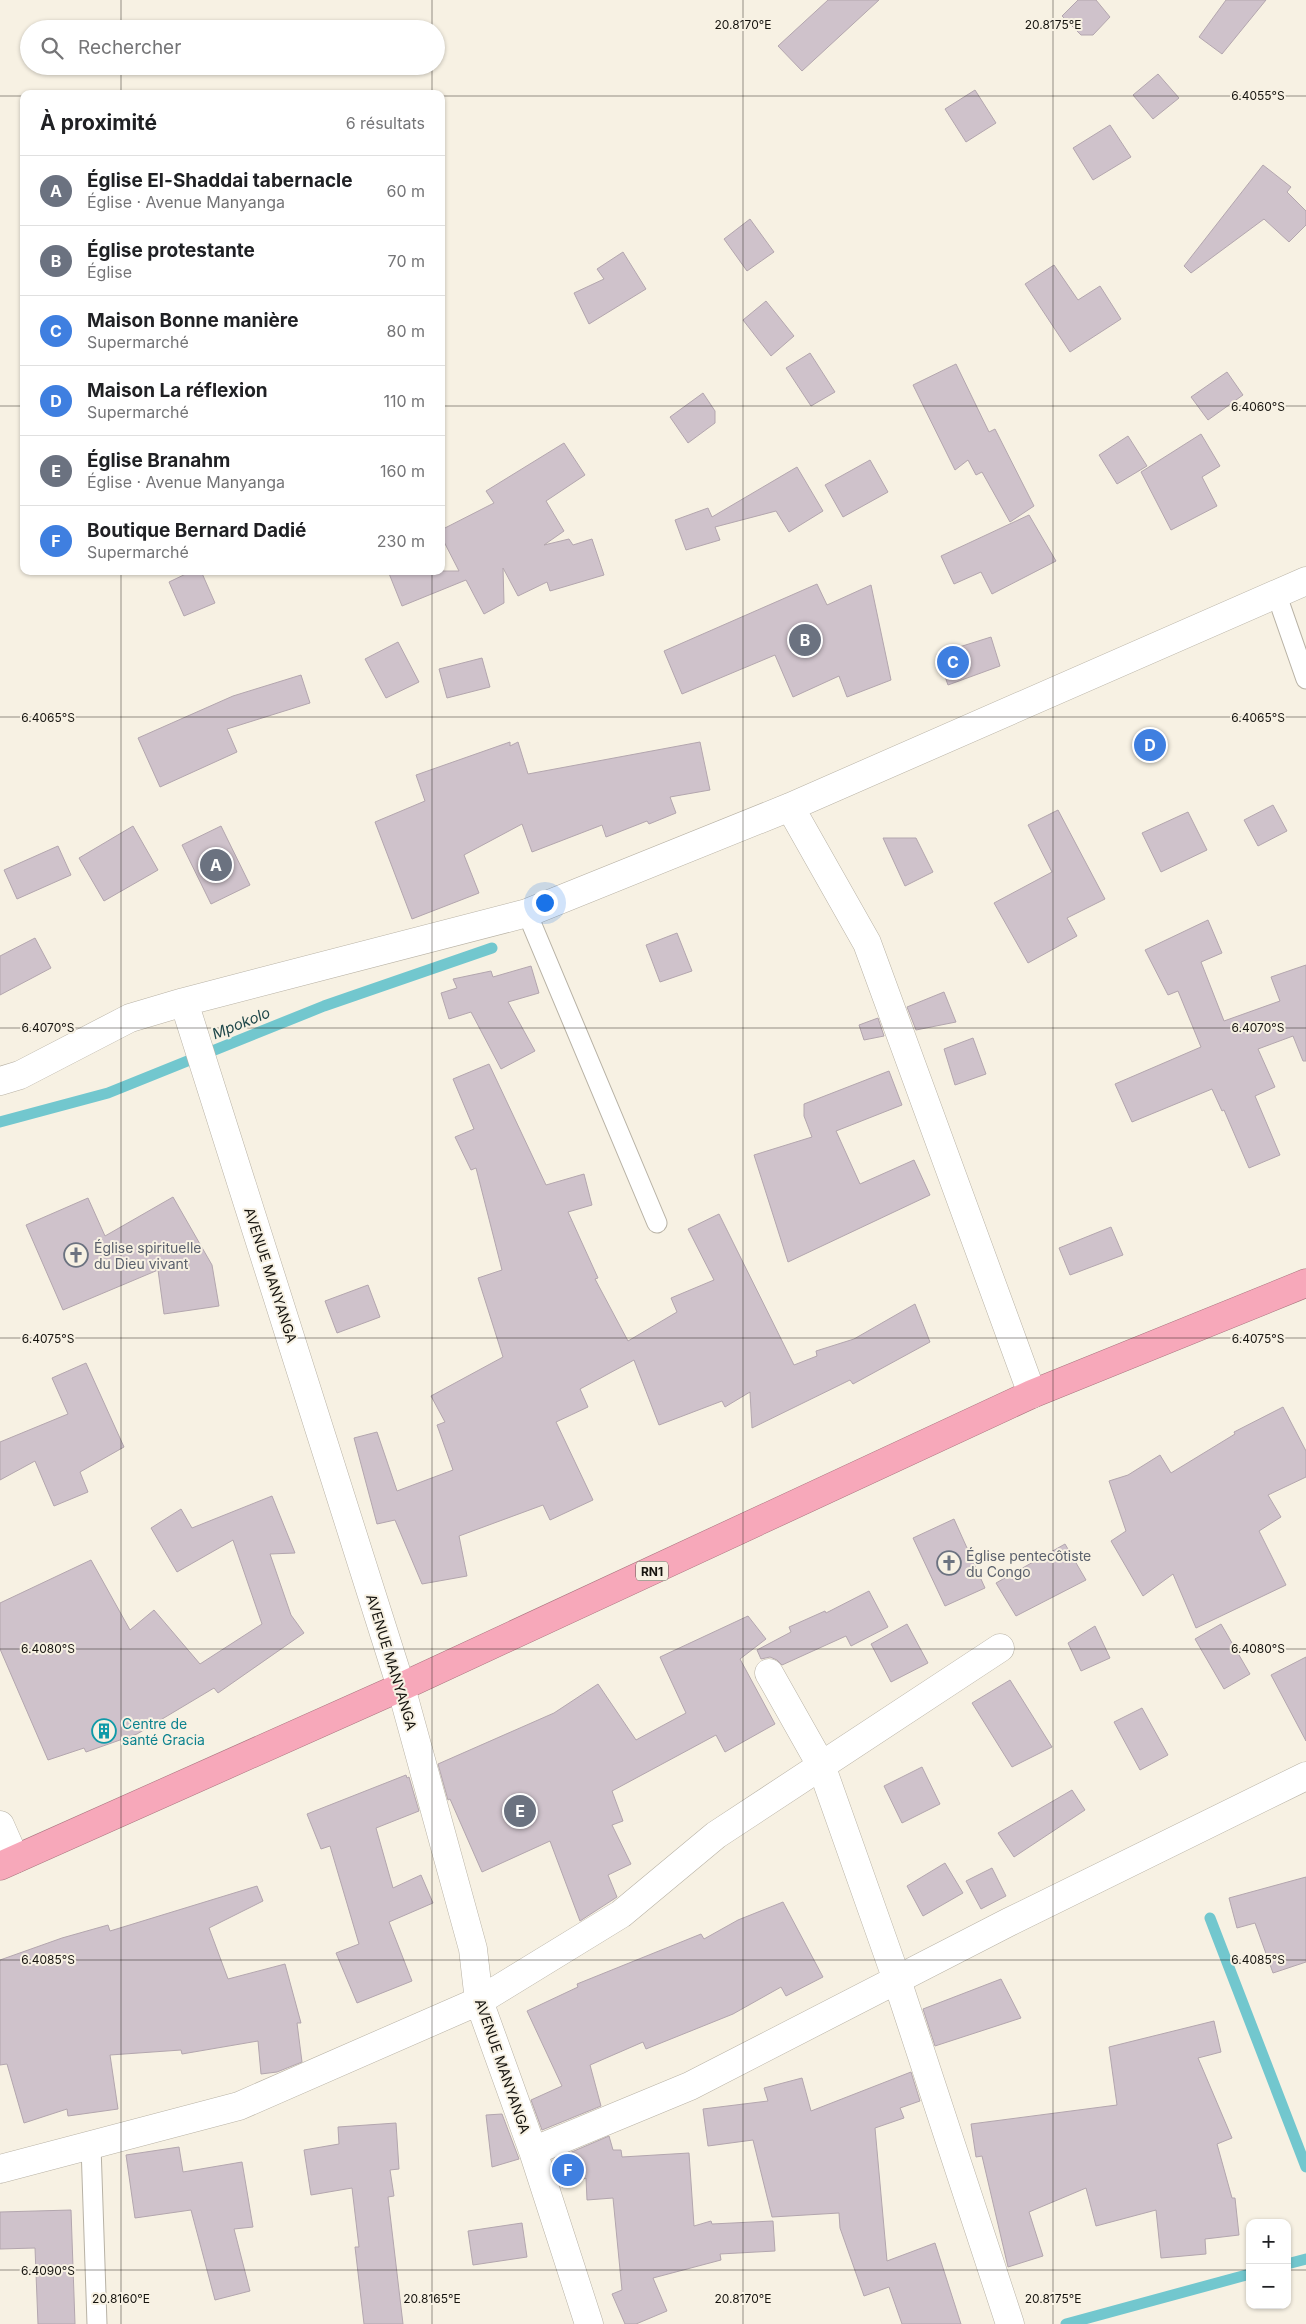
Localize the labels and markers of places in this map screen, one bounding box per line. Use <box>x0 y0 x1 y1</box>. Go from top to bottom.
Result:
pin: B <box>789 621 821 659</box>
pin: C <box>937 643 969 681</box>
pin: D <box>1134 726 1166 764</box>
pin: A <box>200 846 232 884</box>
place label: Église spirituelle du Dieu vivant <box>94 1239 201 1272</box>
church icon: Église spirituelle du Dieu vivant <box>63 1242 89 1268</box>
place label: Église pentecôtiste du Congo <box>966 1547 1091 1580</box>
church icon: Église pentecôtiste du Congo <box>936 1550 962 1576</box>
place label: Centre de santé Gracia <box>122 1715 205 1748</box>
building icon: Centre de santé Gracia <box>91 1718 117 1744</box>
pin: E <box>504 1792 536 1830</box>
pin: F <box>552 2151 584 2189</box>

